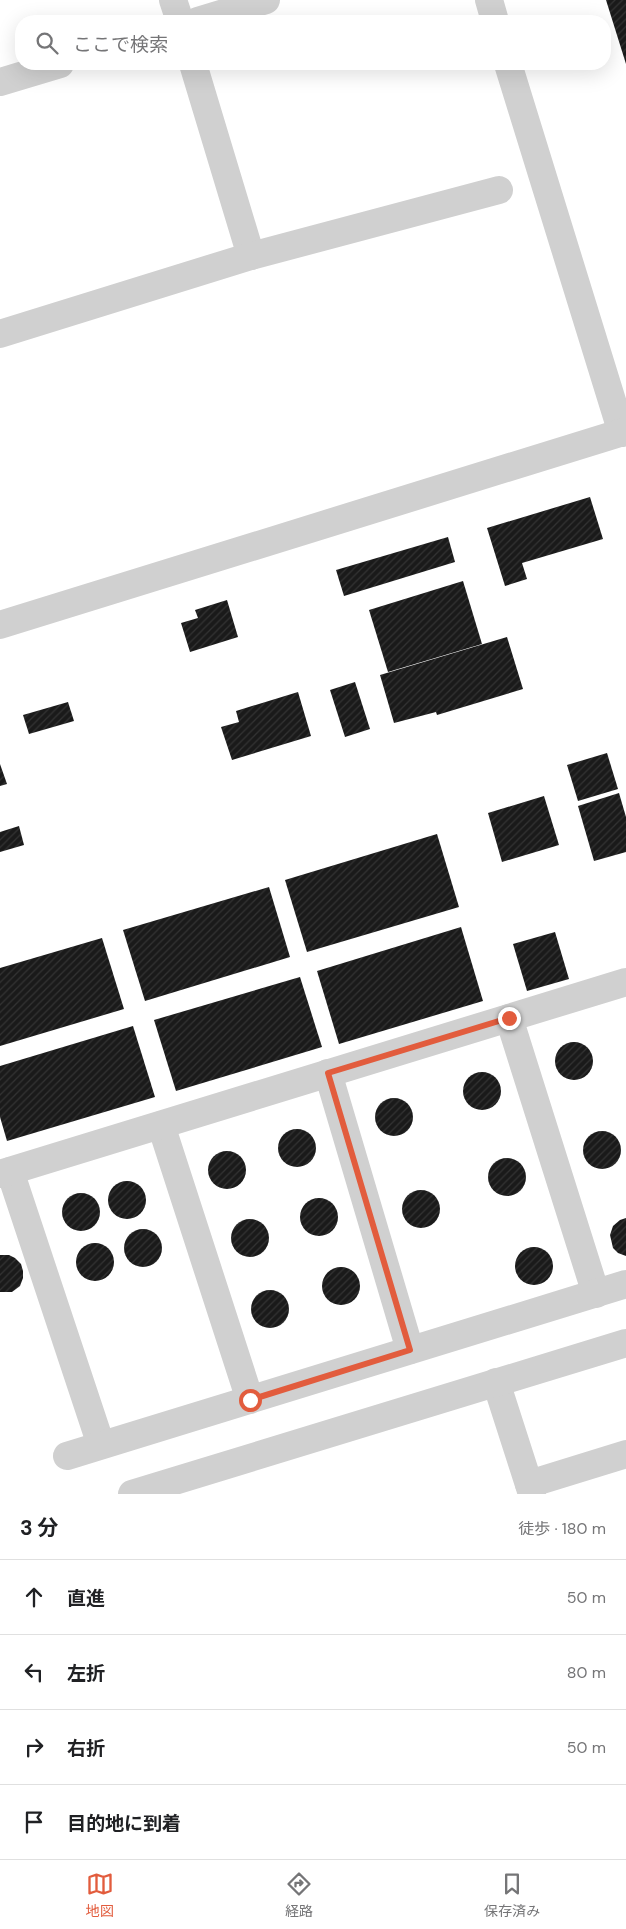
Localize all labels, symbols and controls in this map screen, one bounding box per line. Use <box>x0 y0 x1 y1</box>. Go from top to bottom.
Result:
search box <box>15 15 611 70</box>
icon: search <box>33 29 61 57</box>
text: ここで検索 <box>73 32 168 57</box>
route end <box>498 1007 521 1030</box>
route start <box>239 1389 262 1412</box>
text: 3 分 <box>20 1514 59 1542</box>
text: 徒歩 · 180 m <box>518 1518 606 1539</box>
icon: ahead <box>20 1583 48 1611</box>
text: 直進 <box>67 1586 105 1611</box>
text: 50 m <box>567 1587 606 1608</box>
icon: left <box>20 1658 48 1686</box>
text: 左折 <box>67 1661 105 1686</box>
text: 80 m <box>567 1662 606 1683</box>
icon: right <box>20 1733 48 1761</box>
text: 右折 <box>67 1736 105 1761</box>
text: 50 m <box>567 1737 606 1758</box>
icon: arrive <box>20 1808 48 1836</box>
text: 目的地に到着 <box>67 1811 181 1836</box>
tab: 地図 <box>86 1870 114 1920</box>
tab: 経路 <box>285 1870 313 1920</box>
tab: 保存済み <box>484 1870 540 1920</box>

